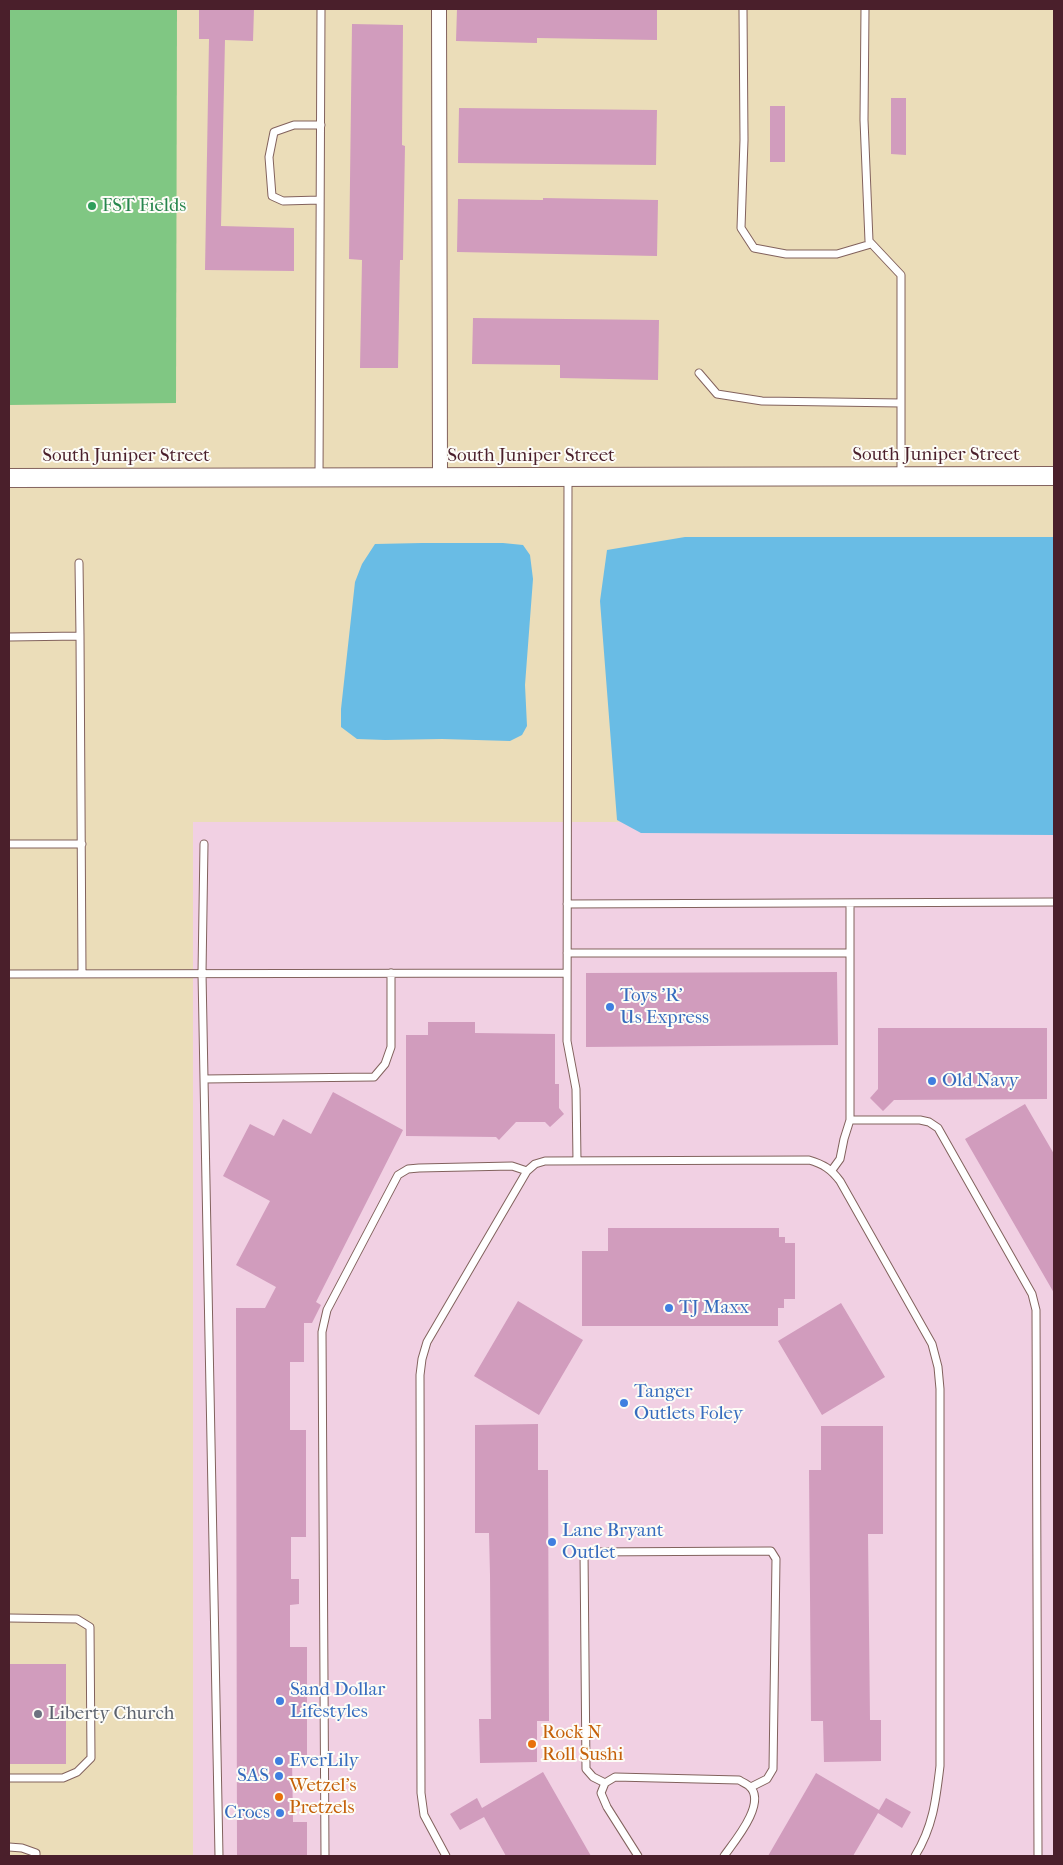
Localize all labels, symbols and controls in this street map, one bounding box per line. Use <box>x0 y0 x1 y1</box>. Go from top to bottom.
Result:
place label: FST Fields <box>102 195 186 217</box>
marker: FST Fields <box>86 200 98 212</box>
street label: South Juniper Street <box>852 444 1020 466</box>
street label: South Juniper Street <box>42 445 210 467</box>
street label: South Juniper Street <box>447 445 615 467</box>
place label: Toys 'R' Us Express <box>620 985 709 1029</box>
marker: Toys 'R' Us Express <box>604 1001 616 1013</box>
place label: Old Navy <box>942 1070 1019 1092</box>
marker: Old Navy <box>926 1075 938 1087</box>
place label: TJ Maxx <box>679 1297 749 1319</box>
marker: TJ Maxx <box>663 1302 675 1314</box>
place label: Tanger Outlets Foley <box>634 1381 743 1425</box>
marker: Tanger Outlets Foley <box>618 1397 630 1409</box>
place label: Lane Bryant Outlet <box>562 1520 663 1564</box>
marker: Lane Bryant Outlet <box>546 1536 558 1548</box>
place label: Sand Dollar Lifestyles <box>290 1679 385 1723</box>
marker: Sand Dollar Lifestyles <box>274 1695 286 1707</box>
place label: Liberty Church <box>48 1703 174 1725</box>
marker: Liberty Church <box>32 1708 44 1720</box>
place label: Rock N Roll Sushi <box>542 1722 623 1766</box>
marker: Rock N Roll Sushi <box>526 1738 538 1750</box>
place label: EverLily <box>289 1750 359 1772</box>
marker: EverLily <box>273 1755 285 1767</box>
place label: SAS <box>237 1765 269 1787</box>
marker: SAS <box>273 1770 285 1782</box>
place label: Wetzel's Pretzels <box>289 1775 357 1819</box>
marker: Wetzel's Pretzels <box>273 1791 285 1803</box>
place label: Crocs <box>224 1802 270 1824</box>
marker: Crocs <box>274 1807 286 1819</box>

